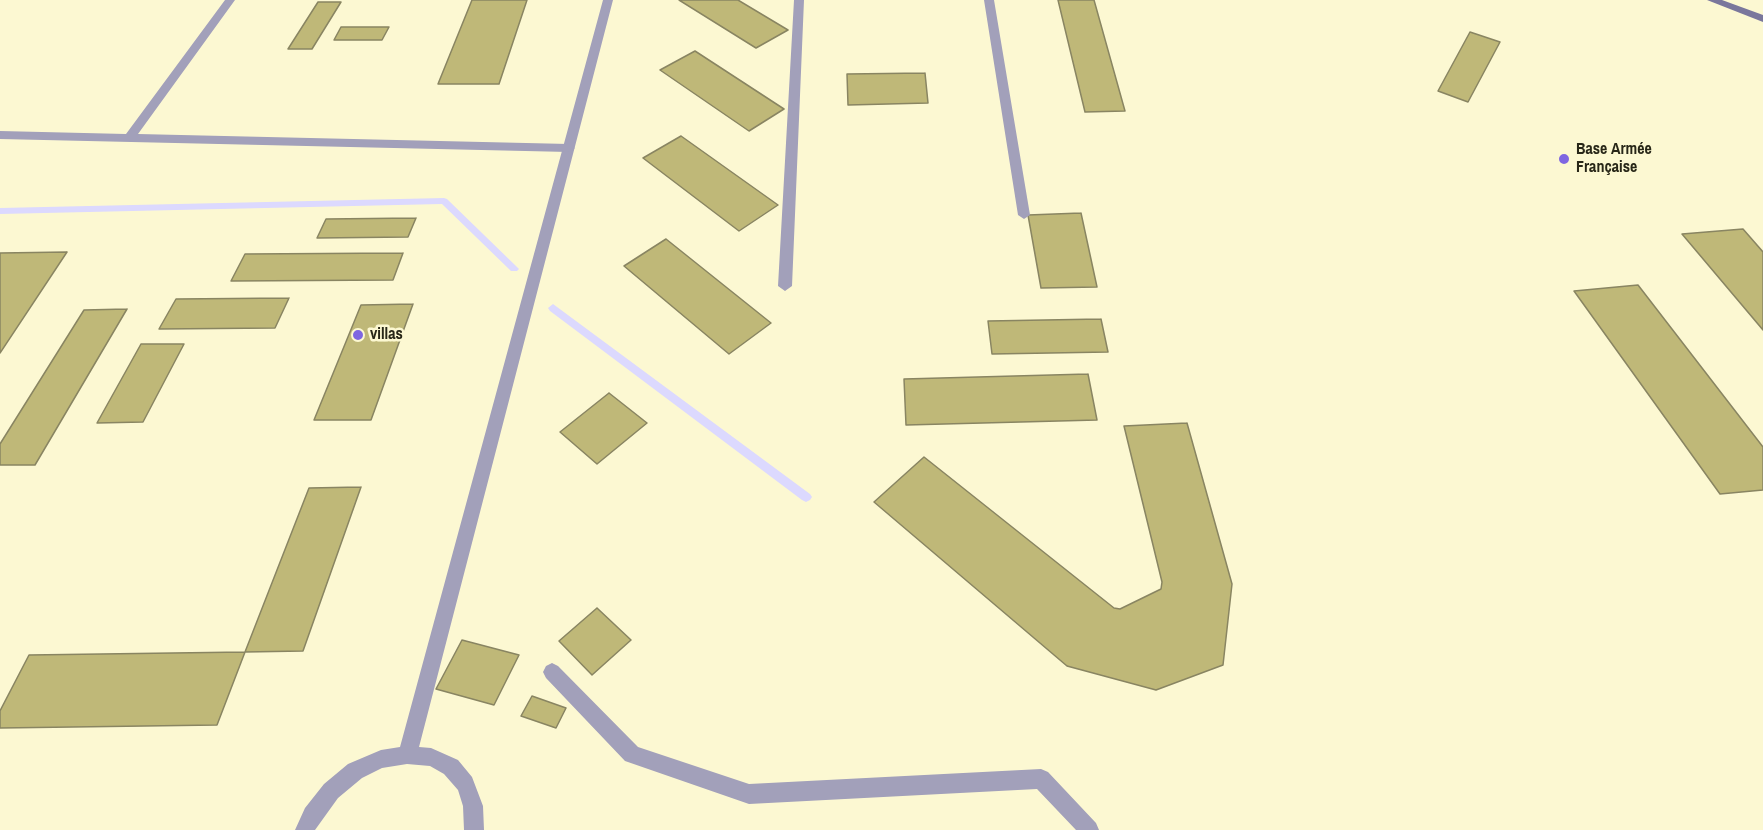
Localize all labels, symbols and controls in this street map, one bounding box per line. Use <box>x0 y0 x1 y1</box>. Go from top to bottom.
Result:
place label: Base Armée Française <box>1576 140 1652 178</box>
marker: Base Armée Française <box>1557 152 1571 166</box>
place label: villas <box>370 325 403 345</box>
marker: villas <box>351 328 365 342</box>

